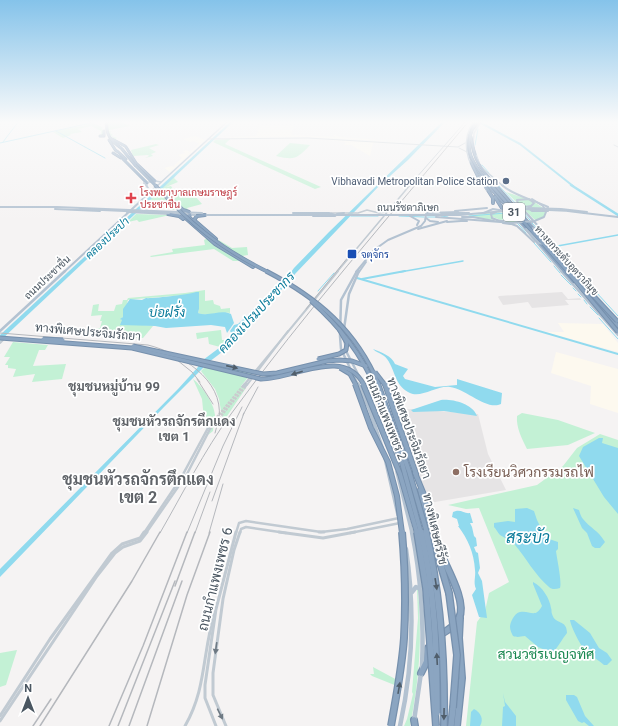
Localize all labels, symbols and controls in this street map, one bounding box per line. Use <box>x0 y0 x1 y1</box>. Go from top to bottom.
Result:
place label: Vibhavadi Metropolitan Police Station <box>331 176 498 187</box>
marker: Vibhavadi Metropolitan Police Station <box>501 176 511 186</box>
place label: โรงพยาบาลเกษมราษฎร์ ประชาชื่น <box>139 185 237 210</box>
marker: โรงพยาบาลเกษมราษฎร์ ประชาชื่น <box>125 192 137 204</box>
street label: ถนนรัชดาภิเษก <box>377 201 439 213</box>
road number: 31 <box>503 203 525 221</box>
water label: คลองประปา <box>83 215 132 262</box>
street label: ทางยกระดับอุตราภิมุข <box>531 223 602 299</box>
marker: จตุจักร <box>346 248 358 260</box>
place label: จตุจักร <box>361 248 389 262</box>
street label: ถนนประชาชื่น <box>20 251 73 301</box>
water label: คลองเปรมประชากร <box>215 268 298 356</box>
water label: บ่อฝรั่ง <box>149 300 185 320</box>
street label: ทางพิเศษประจิมรัถยา <box>34 320 142 344</box>
one-way arrow <box>226 365 239 371</box>
one-way arrow <box>291 370 303 376</box>
street label: ถนนกำแพงเพชร 2 <box>362 372 410 462</box>
street label: ทางพิเศษประจิมรัถยา <box>384 376 434 480</box>
district label: ชุมชนหมู่บ้าน 99 <box>68 378 160 397</box>
district label: ชุมชนหัวรถจักรตึกแดง เขต 1 <box>113 412 235 444</box>
place label: โรงเรียนวิศวกรรมรถไฟ <box>463 463 594 480</box>
marker: โรงเรียนวิศวกรรมรถไฟ <box>451 467 461 477</box>
district label: ชุมชนหัวรถจักรตึกแดง เขต 2 <box>62 469 214 507</box>
street label: ทางพิเศษศรีรัช <box>420 492 451 566</box>
street label: ถนนกำแพงเพชร 6 <box>194 525 236 633</box>
water label: สระบัว <box>506 527 550 547</box>
one-way arrow <box>433 578 439 590</box>
one-way arrow <box>213 642 219 654</box>
park label: สวนวชิรเบญจทัศ <box>497 646 595 663</box>
one-way arrow <box>434 652 440 665</box>
north arrow <box>8 678 48 718</box>
text: N <box>24 682 32 695</box>
one-way arrow <box>396 682 402 694</box>
one-way arrow <box>441 708 448 720</box>
one-way arrow <box>217 709 223 720</box>

